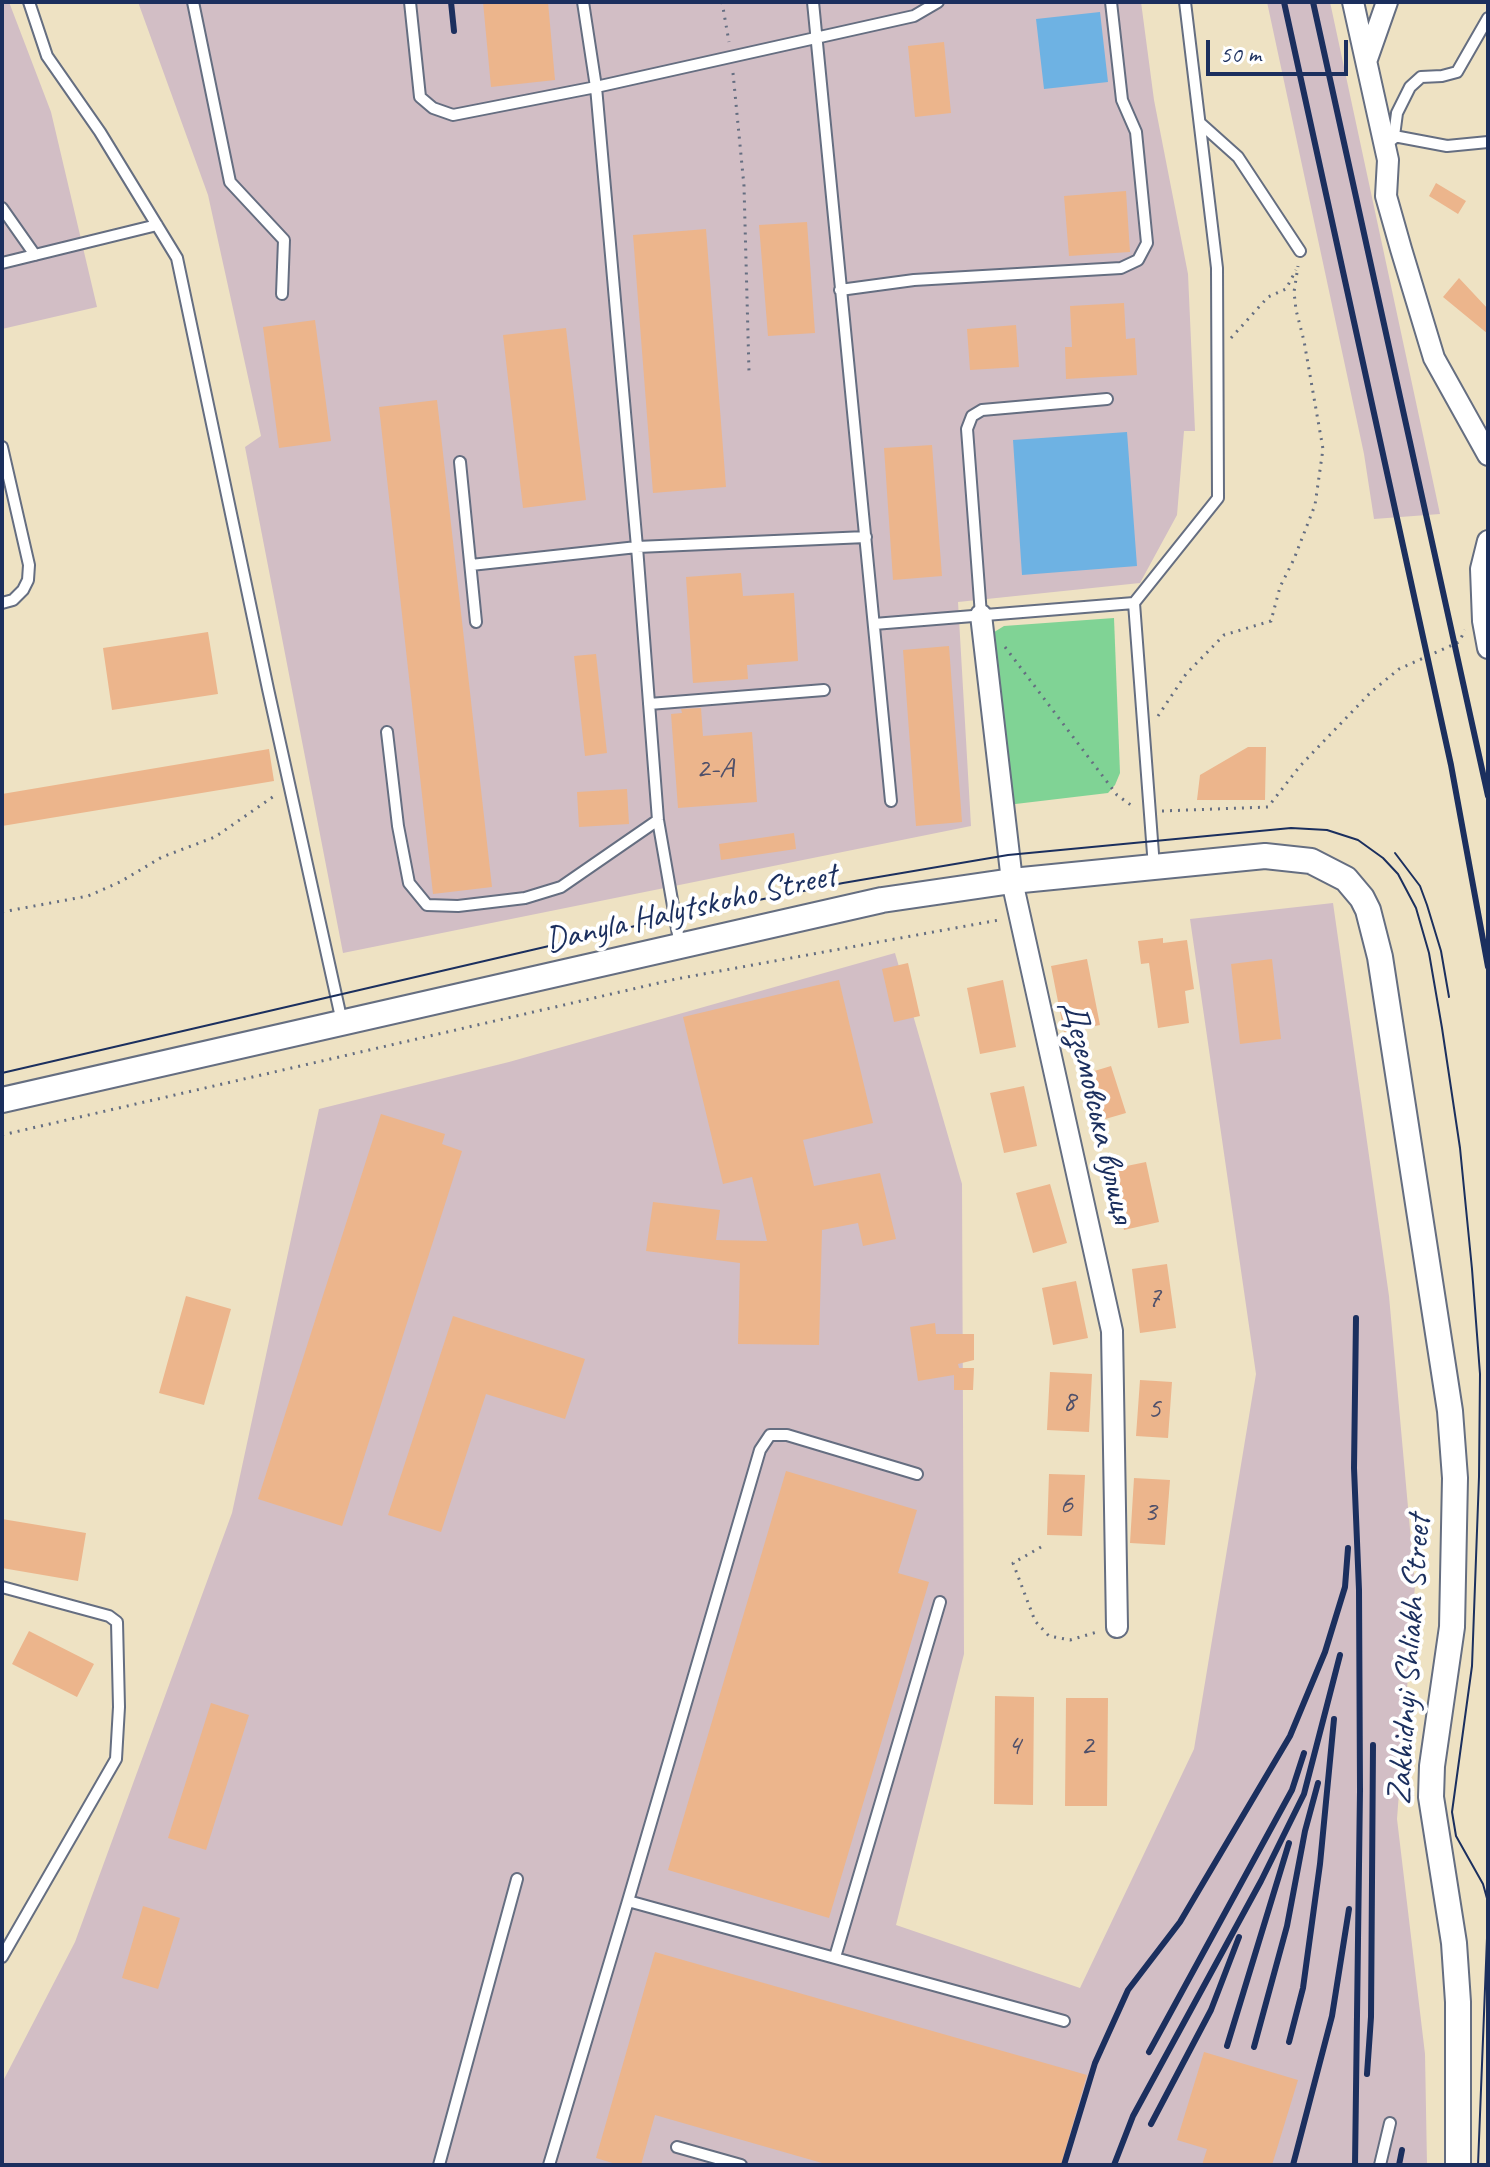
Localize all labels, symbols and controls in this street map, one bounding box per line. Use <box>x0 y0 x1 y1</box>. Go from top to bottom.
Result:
scale bar <box>1210 24 1352 74</box>
text: 50 m <box>1220 39 1261 69</box>
house number: 2-А <box>696 751 734 787</box>
street label: Danyla Halytskoho Street <box>542 856 840 962</box>
street label: Деземовська вулиця <box>1052 997 1142 1227</box>
house number: 7 <box>1147 1280 1161 1316</box>
house number: 8 <box>1062 1384 1076 1420</box>
house number: 5 <box>1147 1391 1161 1427</box>
house number: 6 <box>1059 1487 1073 1523</box>
house number: 3 <box>1143 1494 1157 1530</box>
street label: Zakhidnyi Shliakh Street <box>1380 1514 1440 1806</box>
house number: 4 <box>1007 1728 1021 1764</box>
house number: 2 <box>1080 1728 1094 1764</box>

